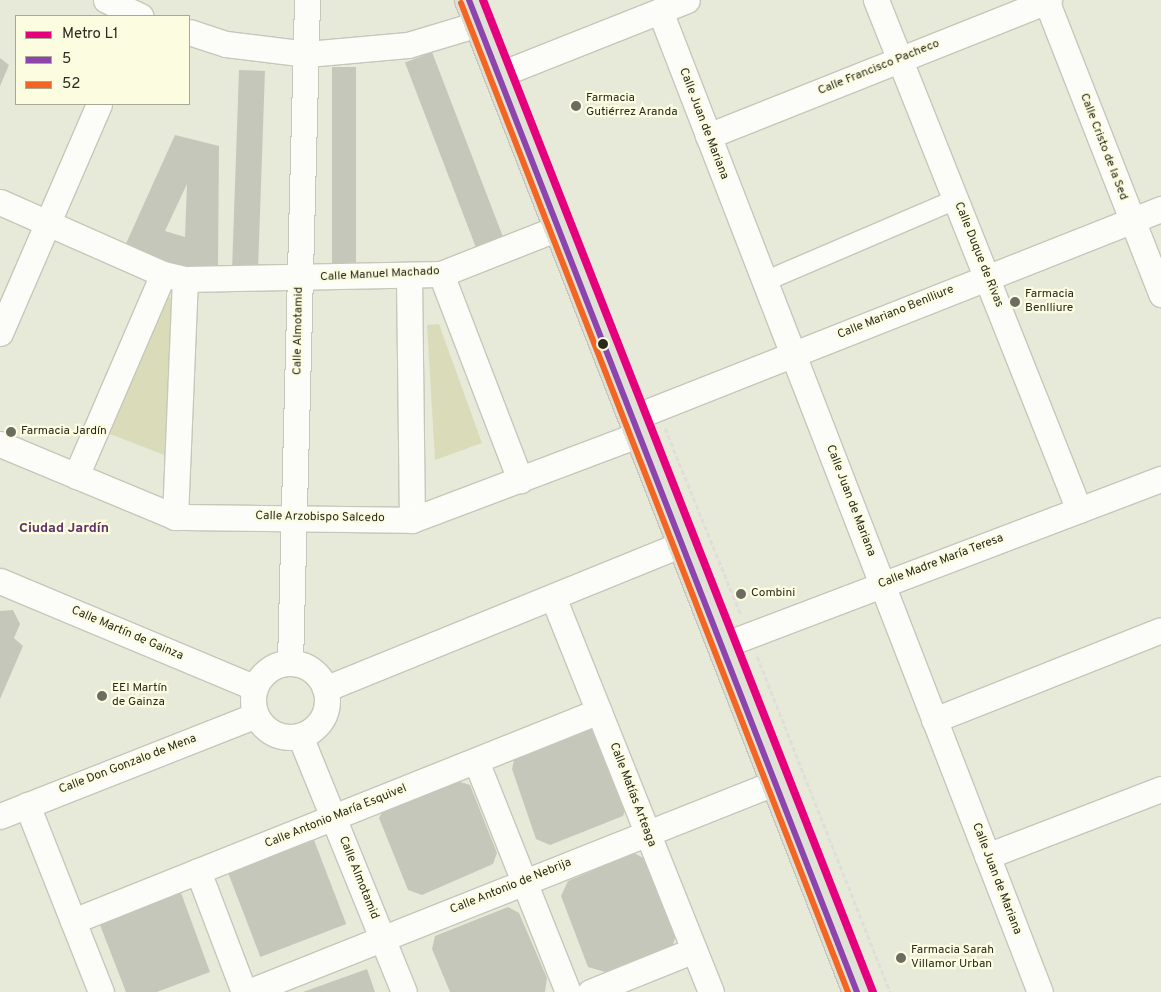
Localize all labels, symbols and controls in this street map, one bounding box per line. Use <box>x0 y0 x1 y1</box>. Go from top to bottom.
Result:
legend <box>15 15 190 105</box>
text: Metro L1 <box>62 25 118 44</box>
street label: Calle Francisco Pacheco <box>816 37 942 99</box>
text: 5 <box>62 50 71 69</box>
street label: Calle Juan de Mariana <box>675 66 731 182</box>
text: 52 <box>62 75 80 94</box>
place label: Farmacia Gutiérrez Aranda <box>586 92 678 120</box>
street label: Calle Cristo de la Sed <box>1076 92 1130 202</box>
marker: Farmacia Gutiérrez Aranda <box>570 100 582 112</box>
street label: Calle Duque de Rivas <box>950 200 1006 310</box>
street label: Calle Manuel Machado <box>320 265 440 285</box>
street label: Calle Mariano Benlliure <box>836 283 956 343</box>
street label: Calle Almotamid <box>291 287 307 375</box>
place label: Farmacia Benlliure <box>1025 288 1074 316</box>
marker: Farmacia Benlliure <box>1009 296 1021 308</box>
unlabelled marker <box>598 339 608 349</box>
place label: Farmacia Jardín <box>21 425 107 439</box>
marker: Farmacia Jardín <box>5 426 17 438</box>
street label: Calle Juan de Mariana <box>822 443 878 559</box>
street label: Calle Arzobispo Salcedo <box>255 510 385 526</box>
district label: Ciudad Jardín <box>19 521 109 537</box>
street label: Calle Madre María Teresa <box>876 531 1006 593</box>
place label: Combini <box>751 587 795 601</box>
marker: Combini <box>735 588 747 600</box>
street label: Calle Martín de Gainza <box>69 604 185 664</box>
place label: EEI Martín de Gainza <box>112 682 167 710</box>
marker: EEI Martín de Gainza <box>96 690 108 702</box>
street label: Calle Don Gonzalo de Mena <box>57 732 199 798</box>
street label: Calle Matías Arteaga <box>605 741 659 849</box>
street label: Calle Antonio María Esquivel <box>263 782 409 852</box>
street label: Calle Juan de Mariana <box>968 821 1024 937</box>
street label: Calle Almotamid <box>335 834 381 922</box>
street label: Calle Antonio de Nebrija <box>448 856 574 918</box>
place label: Farmacia Sarah Villamor Urban <box>911 944 994 972</box>
marker: Farmacia Sarah Villamor Urban <box>895 952 907 964</box>

